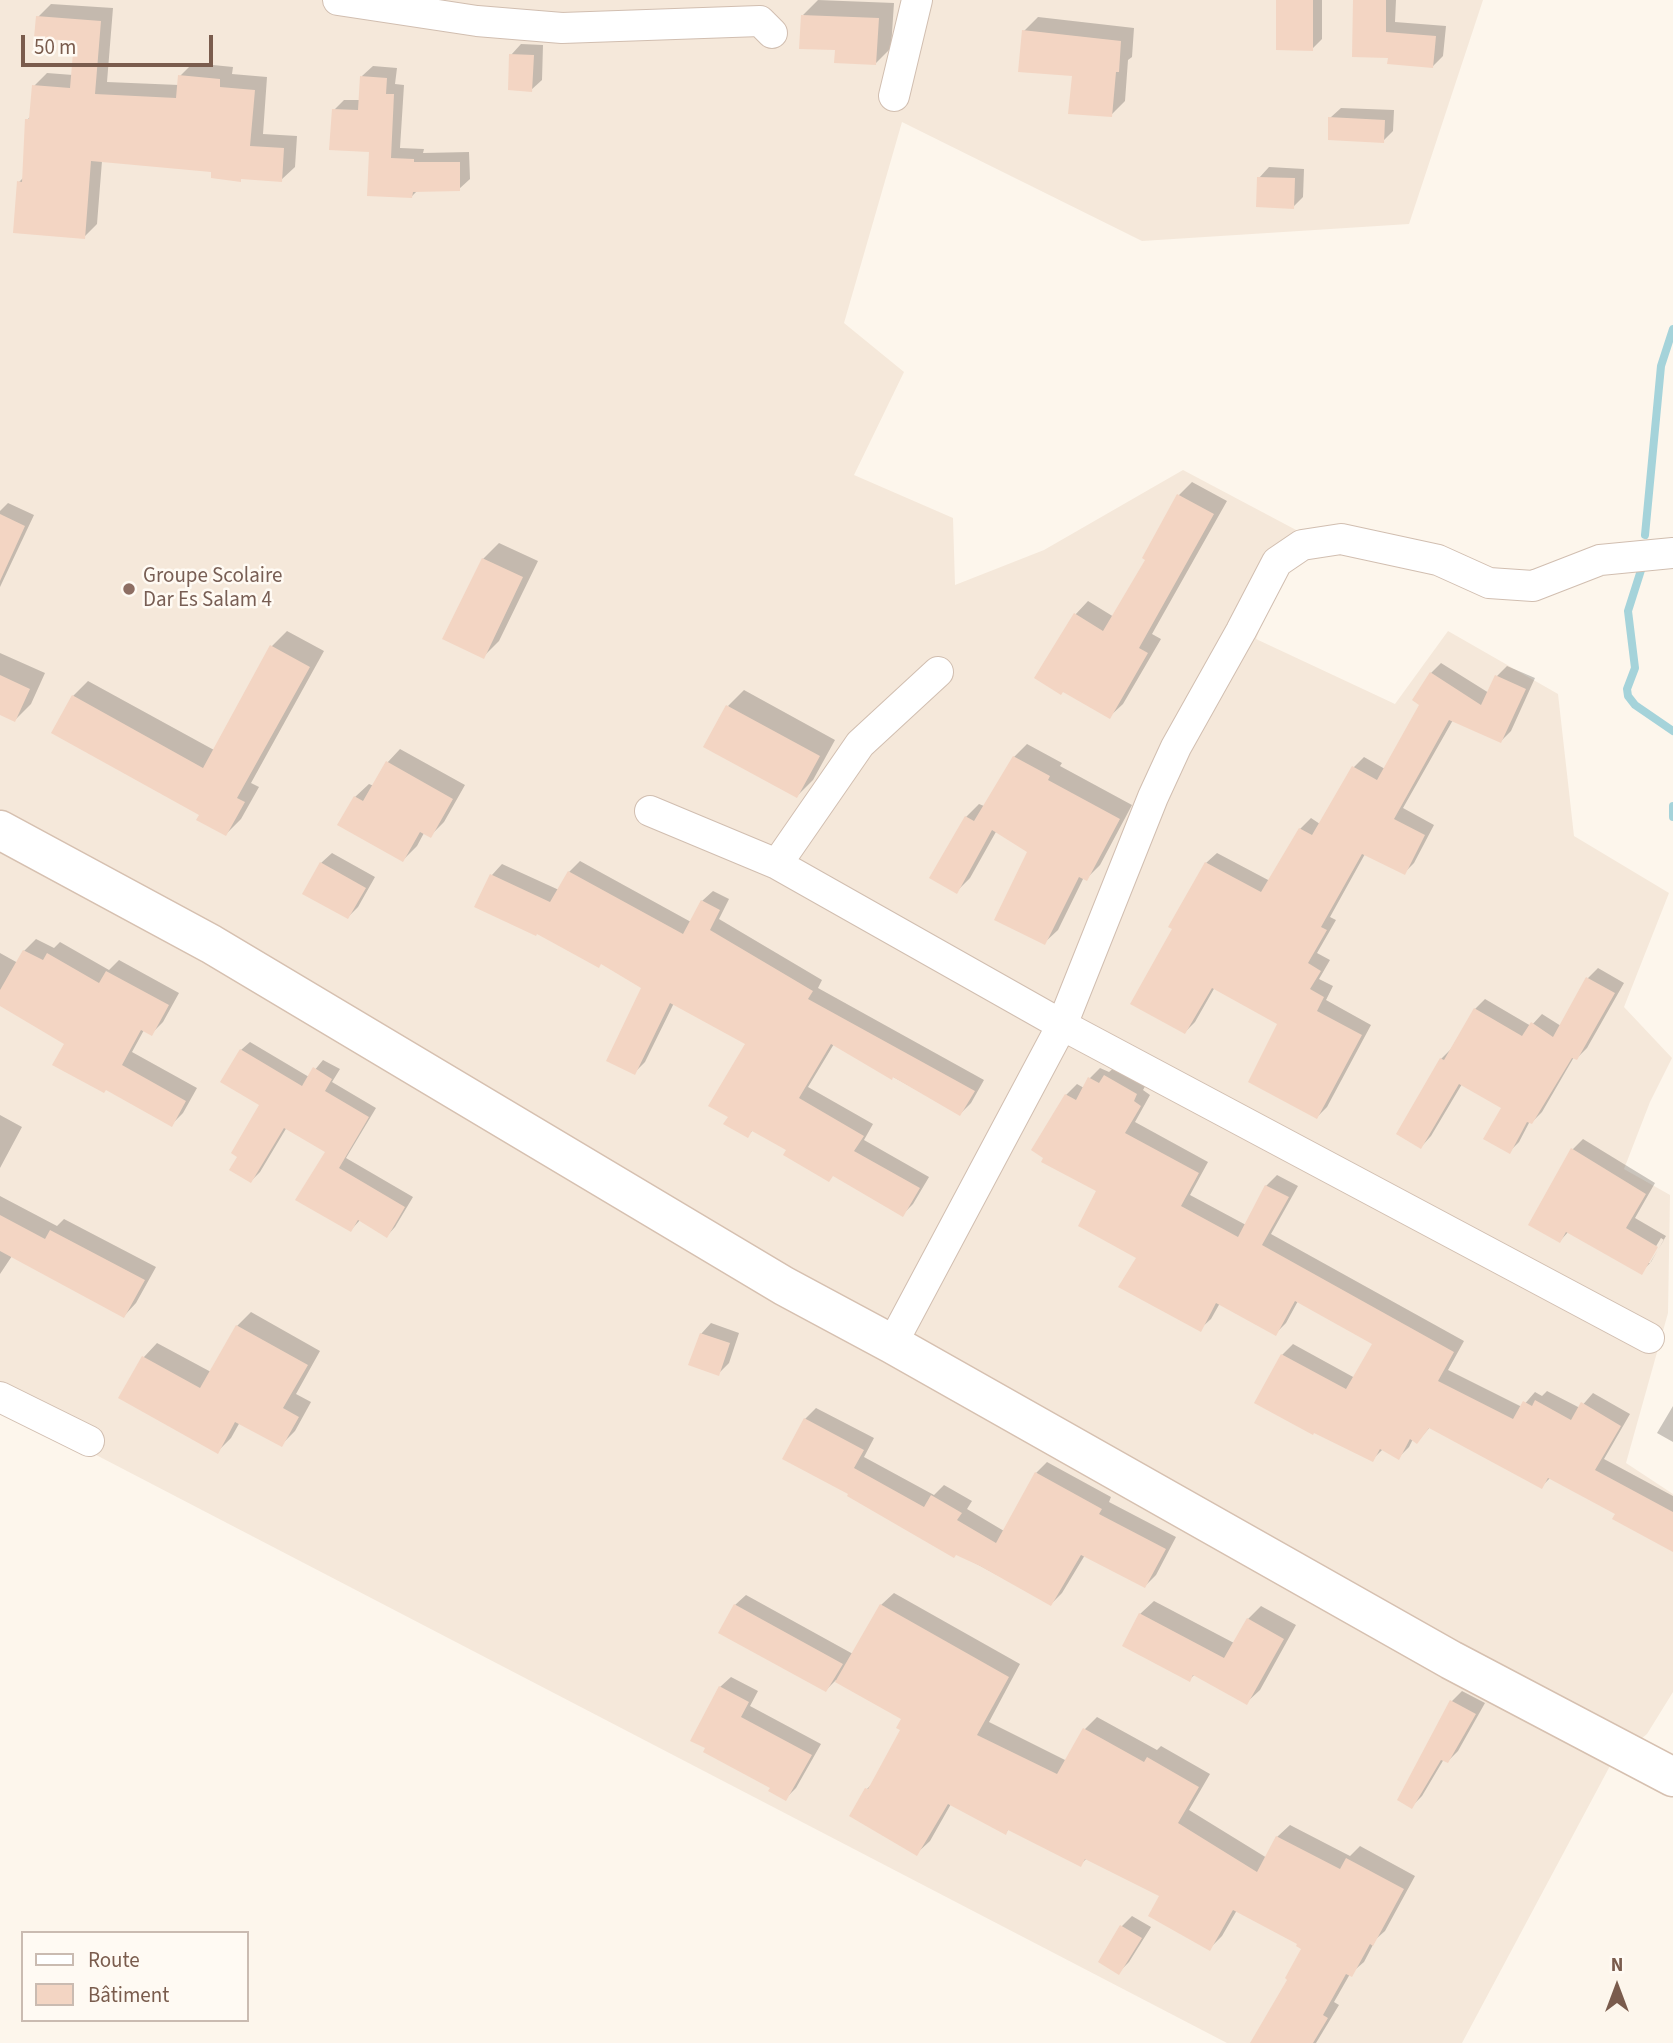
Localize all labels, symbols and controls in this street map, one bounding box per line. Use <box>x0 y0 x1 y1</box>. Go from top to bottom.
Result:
scale bar <box>24 21 217 65</box>
text: 50 m <box>34 32 76 62</box>
place label: Groupe Scolaire Dar Es Salam 4 <box>143 564 282 614</box>
marker: Groupe Scolaire Dar Es Salam 4 <box>121 581 137 597</box>
legend <box>21 1931 248 2022</box>
text: Route <box>88 1945 140 1975</box>
north arrow <box>1582 1952 1652 2022</box>
text: N <box>1611 1952 1623 1979</box>
text: Bâtiment <box>88 1980 169 2010</box>

